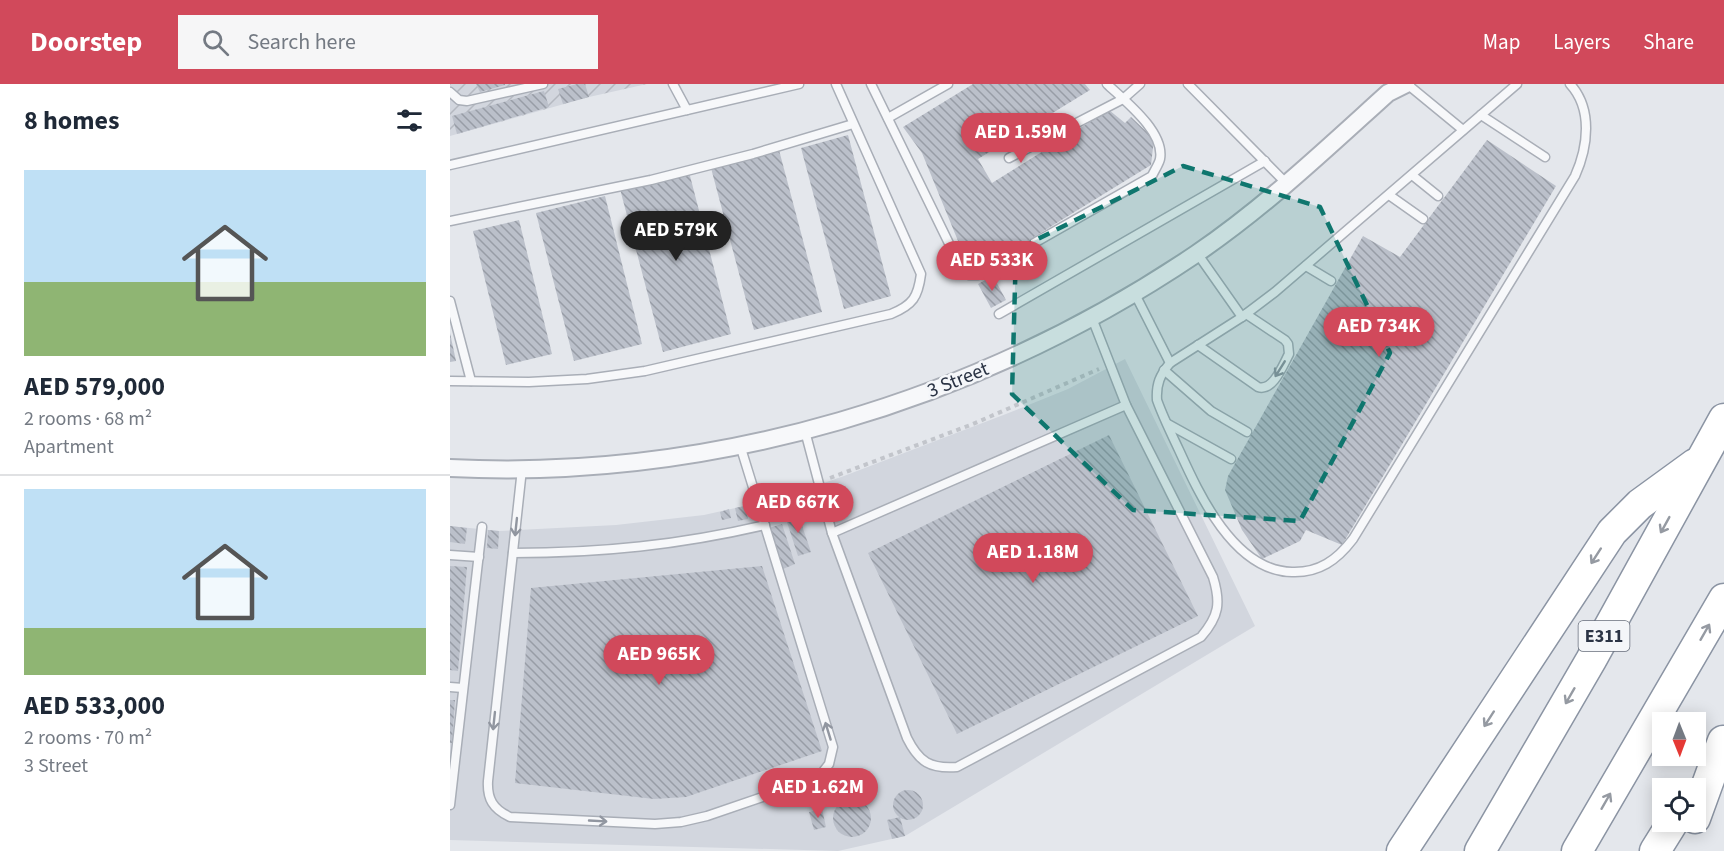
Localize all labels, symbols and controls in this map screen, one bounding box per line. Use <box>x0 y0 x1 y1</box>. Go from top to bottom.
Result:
search box <box>178 15 598 69</box>
text: Doorstep <box>30 22 142 62</box>
icon: search <box>199 26 232 59</box>
text: Search here <box>247 26 356 58</box>
text: Map <box>1483 27 1520 57</box>
text: Layers <box>1553 27 1610 57</box>
text: Share <box>1643 27 1694 57</box>
text: 8 homes <box>24 102 119 139</box>
icon: filters <box>393 104 426 137</box>
pin: AED 1.59M <box>952 113 1090 164</box>
text: AED 1.59M <box>975 118 1067 146</box>
icon: home <box>171 209 279 317</box>
pin: AED 579K <box>614 211 738 262</box>
text: AED 579K <box>634 216 718 244</box>
pin: AED 533K <box>930 241 1054 292</box>
text: AED 533K <box>950 246 1034 274</box>
pin: AED 734K <box>1317 307 1441 358</box>
text: AED 734K <box>1337 312 1421 340</box>
street label: 3 Street <box>923 355 993 405</box>
one-way arrow <box>1274 360 1287 377</box>
text: AED 579,000 <box>24 368 165 405</box>
text: 2 rooms · 68 m² <box>24 405 152 433</box>
text: Apartment <box>24 433 114 461</box>
pin: AED 667K <box>736 483 860 534</box>
text: AED 667K <box>756 488 840 516</box>
one-way arrow <box>1659 516 1670 534</box>
one-way arrow <box>510 517 521 537</box>
icon: home <box>171 528 279 636</box>
pin: AED 1.18M <box>964 533 1102 584</box>
text: AED 1.18M <box>987 538 1079 566</box>
one-way arrow <box>1590 548 1603 565</box>
road number: E311 <box>1578 621 1630 651</box>
one-way arrow <box>1699 624 1711 641</box>
pin: AED 965K <box>597 635 721 686</box>
text: AED 965K <box>617 640 701 668</box>
text: AED 533,000 <box>24 687 165 724</box>
one-way arrow <box>1564 687 1576 704</box>
one-way arrow <box>1483 710 1495 727</box>
one-way arrow <box>489 711 500 731</box>
north arrow <box>1652 712 1706 766</box>
map controls <box>1652 712 1706 832</box>
one-way arrow <box>822 722 833 741</box>
text: 2 rooms · 70 m² <box>24 724 152 752</box>
text: 3 Street <box>24 752 88 780</box>
pin: AED 1.62M <box>749 768 887 819</box>
text: AED 1.62M <box>772 773 864 801</box>
button: locate <box>1652 778 1706 832</box>
one-way arrow <box>1601 792 1613 809</box>
one-way arrow <box>587 816 607 827</box>

